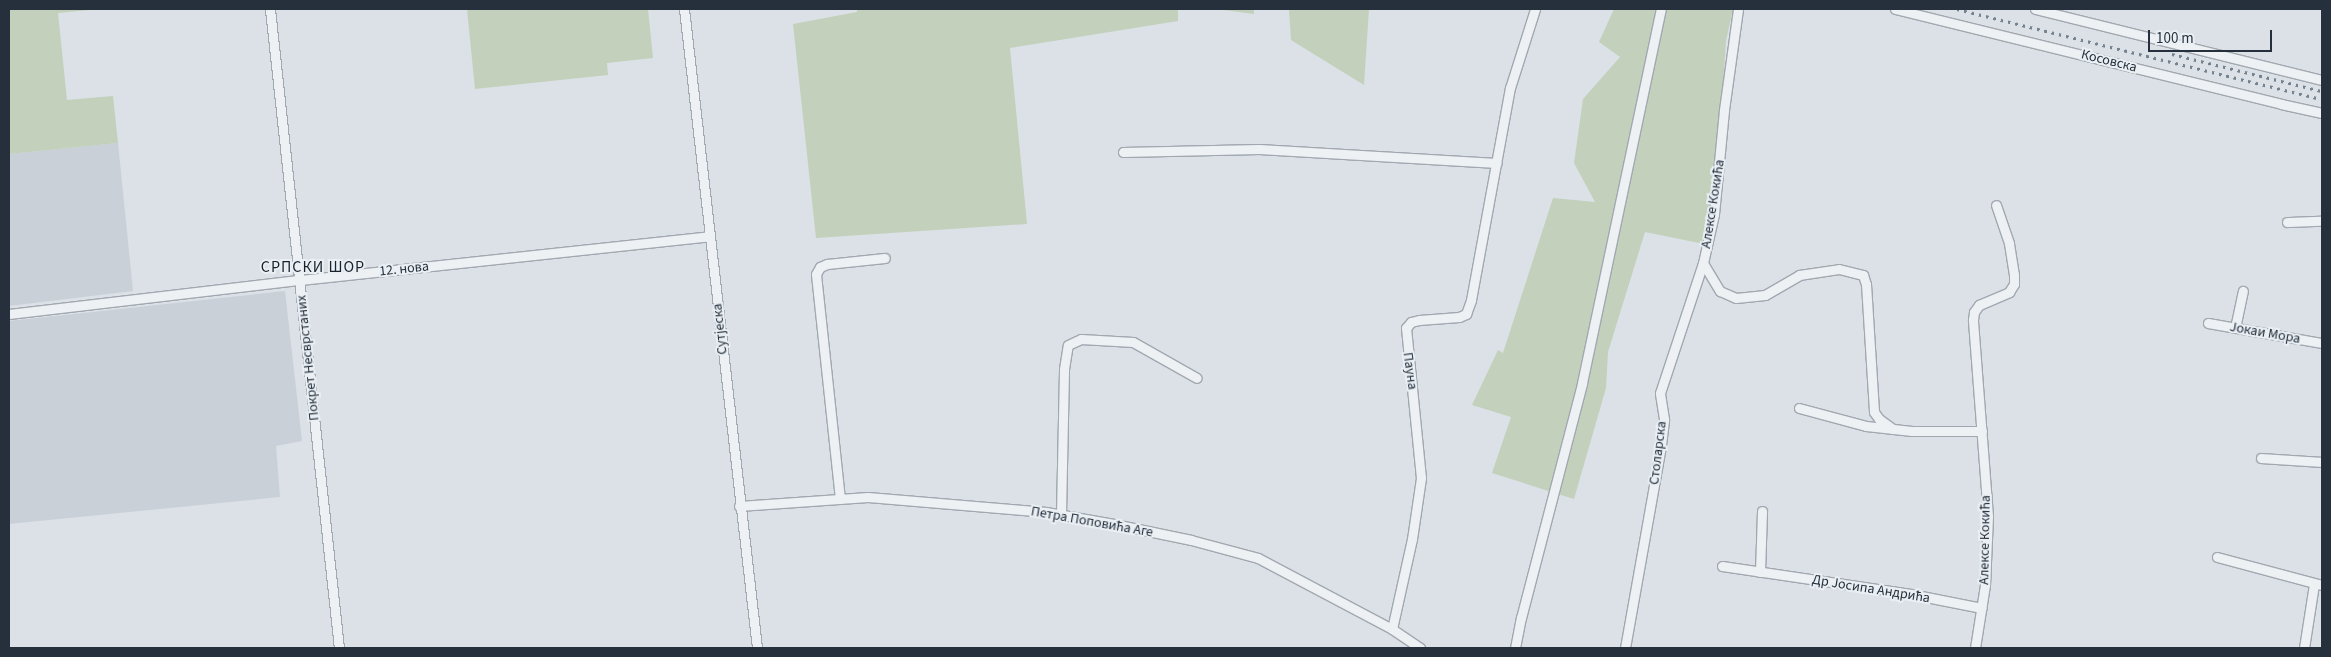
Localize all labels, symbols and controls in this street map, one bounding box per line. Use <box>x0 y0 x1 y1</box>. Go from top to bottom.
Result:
scale bar <box>2151 20 2275 52</box>
text: 100 m <box>2156 28 2194 49</box>
street label: Косовска <box>2080 46 2138 76</box>
street label: Алексе Кокића <box>1698 158 1728 250</box>
district label: СРПСКИ ШОР <box>260 257 366 277</box>
street label: 12. нова <box>378 258 430 280</box>
street label: Покрет Несврстаних <box>293 294 323 422</box>
street label: Сутјеска <box>709 303 731 355</box>
street label: Јокаи Мора <box>2228 319 2302 347</box>
street label: Пауна <box>1399 351 1421 391</box>
street label: Столарска <box>1646 420 1670 486</box>
street label: Алексе Кокића <box>1976 495 1994 585</box>
street label: Петра Поповића Аге <box>1030 503 1154 541</box>
street label: Др Јосипа Андрића <box>1811 571 1931 607</box>

